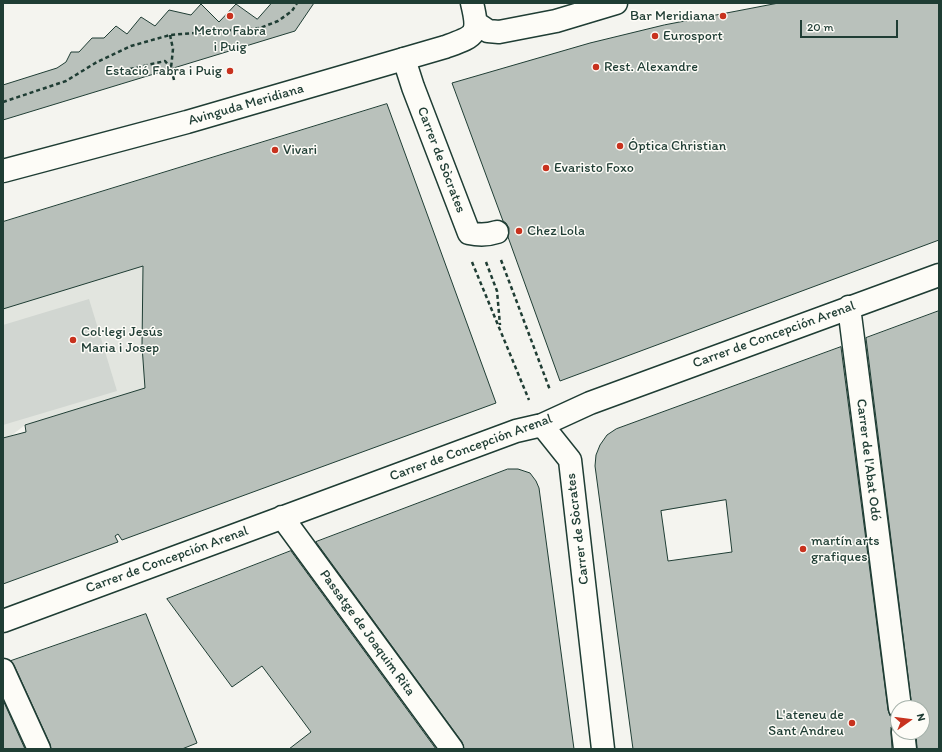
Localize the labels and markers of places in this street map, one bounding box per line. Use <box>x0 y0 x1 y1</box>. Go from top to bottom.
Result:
place label: Bar Meridiana <box>630 8 715 24</box>
marker: Metro Fabra i Puig <box>225 11 235 21</box>
marker: Bar Meridiana <box>718 11 728 21</box>
place label: Metro Fabra i Puig <box>194 23 266 56</box>
place label: Eurosport <box>663 28 723 44</box>
marker: Eurosport <box>650 31 660 41</box>
place label: Rest. Alexandre <box>604 59 698 75</box>
marker: Rest. Alexandre <box>591 62 601 72</box>
place label: Estació Fabra i Puig <box>105 63 222 79</box>
marker: Estació Fabra i Puig <box>225 66 235 76</box>
place label: Óptica Christian <box>628 138 726 154</box>
marker: Óptica Christian <box>615 141 625 151</box>
place label: Vivari <box>283 142 317 158</box>
marker: Vivari <box>270 145 280 155</box>
place label: Evaristo Foxo <box>554 160 634 176</box>
marker: Evaristo Foxo <box>541 163 551 173</box>
place label: Chez Lola <box>527 223 585 239</box>
marker: Chez Lola <box>514 226 524 236</box>
place label: Col·legi Jesús Maria i Josep <box>81 324 163 356</box>
marker: Col·legi Jesús Maria i Josep <box>68 335 78 345</box>
place label: martín arts grafiques <box>811 533 880 566</box>
marker: martín arts grafiques <box>798 544 808 554</box>
place label: L'ateneu de Sant Andreu <box>768 707 844 740</box>
marker: L'ateneu de Sant Andreu <box>847 718 857 728</box>

